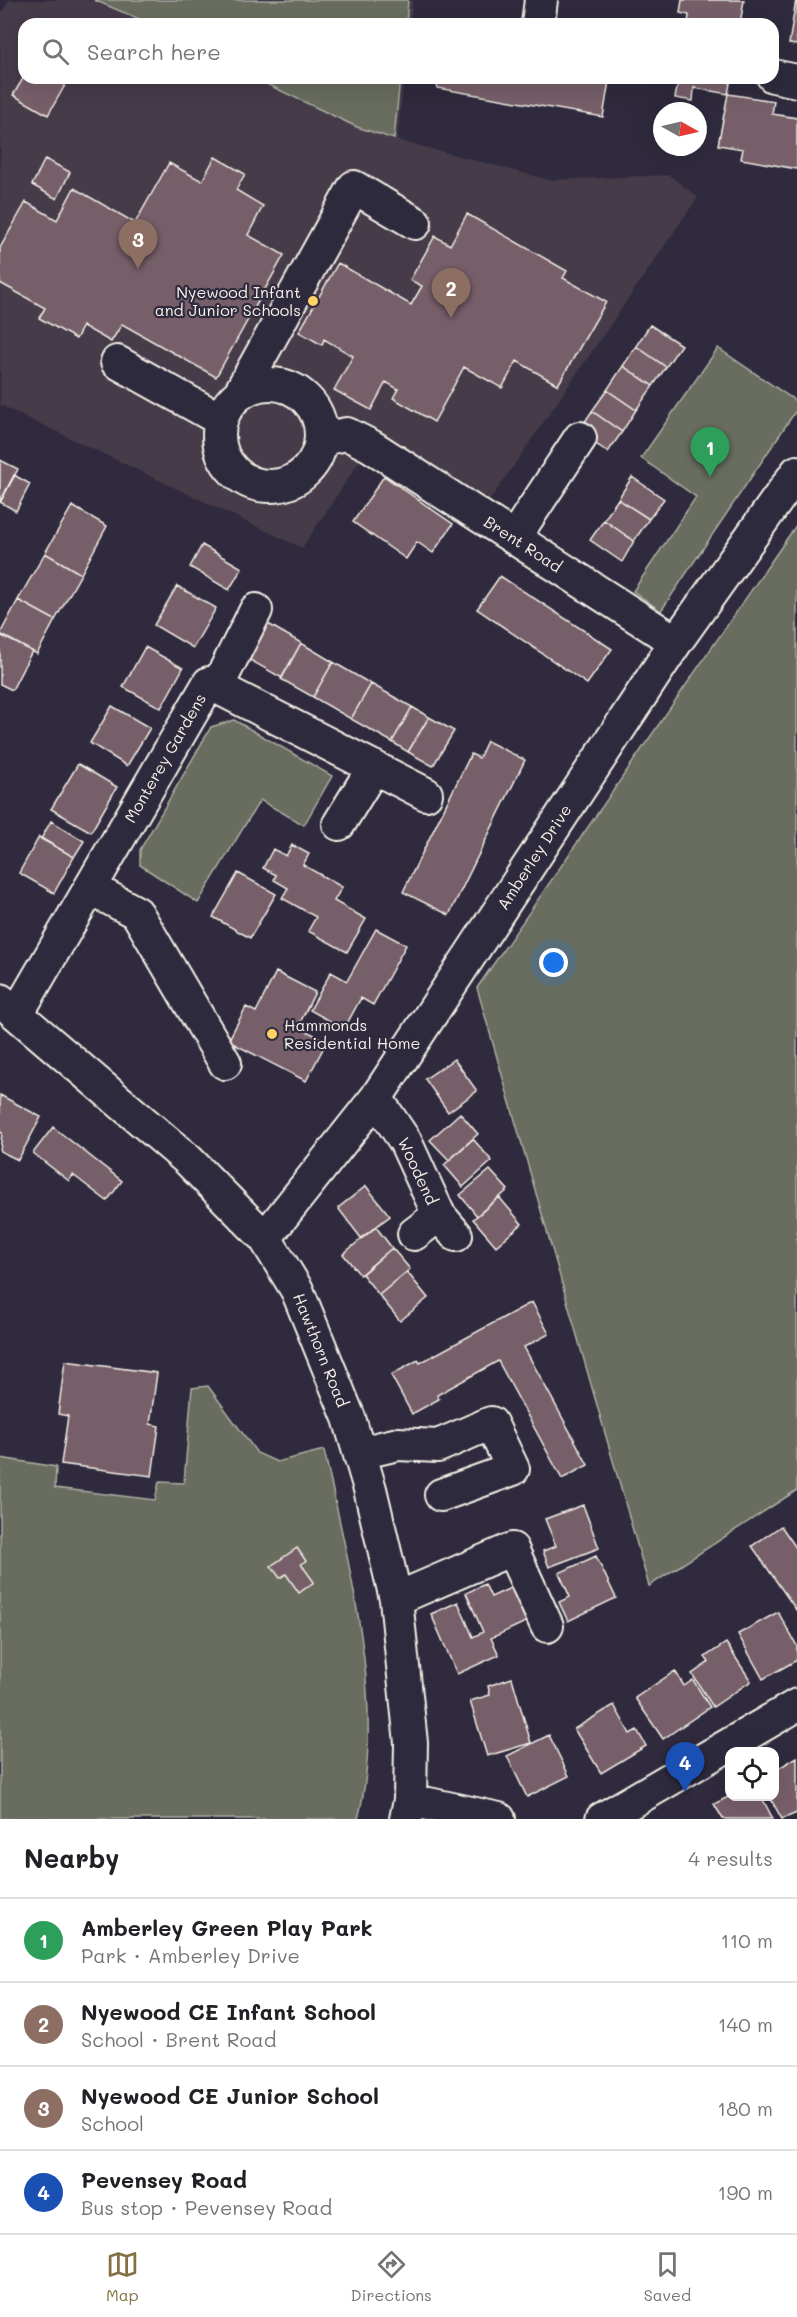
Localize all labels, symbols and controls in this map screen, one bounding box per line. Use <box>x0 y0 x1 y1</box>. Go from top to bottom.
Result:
search box <box>18 18 779 84</box>
icon: search <box>39 35 72 68</box>
text: Search here <box>87 37 221 66</box>
north arrow <box>653 102 707 156</box>
pin: 3 <box>118 220 158 269</box>
pin: 2 <box>432 268 470 318</box>
place label: Nyewood Infant and Junior Schools <box>155 281 301 320</box>
marker: Nyewood Infant and Junior Schools <box>306 294 320 308</box>
pin: 1 <box>690 428 730 477</box>
street label: Brent Road <box>480 511 566 577</box>
street label: Monterey Gardens <box>119 689 210 826</box>
street label: Amberley Drive <box>492 800 576 913</box>
your location <box>539 948 568 977</box>
place label: Hammonds Residential Home <box>284 1014 420 1053</box>
marker: Hammonds Residential Home <box>265 1027 279 1041</box>
street label: Woodend <box>394 1134 443 1208</box>
street label: Hawthorn Road <box>289 1290 354 1410</box>
pin: 4 <box>666 1742 704 1792</box>
map controls <box>725 1747 779 1801</box>
button: locate <box>725 1747 779 1801</box>
text: Nearby <box>24 1841 119 1875</box>
text: 4 results <box>688 1845 773 1871</box>
text: Amberley Green Play Park <box>81 1913 373 1942</box>
text: 1 <box>39 1927 48 1953</box>
text: 110 m <box>720 1927 773 1953</box>
text: Park · Amberley Drive <box>81 1942 300 1968</box>
text: Nyewood CE Infant School <box>81 1997 376 2026</box>
text: 2 <box>38 2011 49 2037</box>
text: 140 m <box>718 2011 773 2037</box>
text: School · Brent Road <box>81 2026 277 2052</box>
text: Nyewood CE Junior School <box>81 2081 379 2110</box>
text: 3 <box>38 2095 50 2121</box>
text: 180 m <box>717 2095 773 2121</box>
text: School <box>81 2110 144 2136</box>
text: Pevensey Road <box>81 2165 247 2194</box>
text: 4 <box>37 2179 50 2205</box>
text: 190 m <box>718 2179 773 2205</box>
text: Bus stop · Pevensey Road <box>81 2194 332 2220</box>
tab: Map <box>106 2248 139 2305</box>
tab: Directions <box>351 2248 432 2305</box>
tab: Saved <box>644 2248 691 2305</box>

